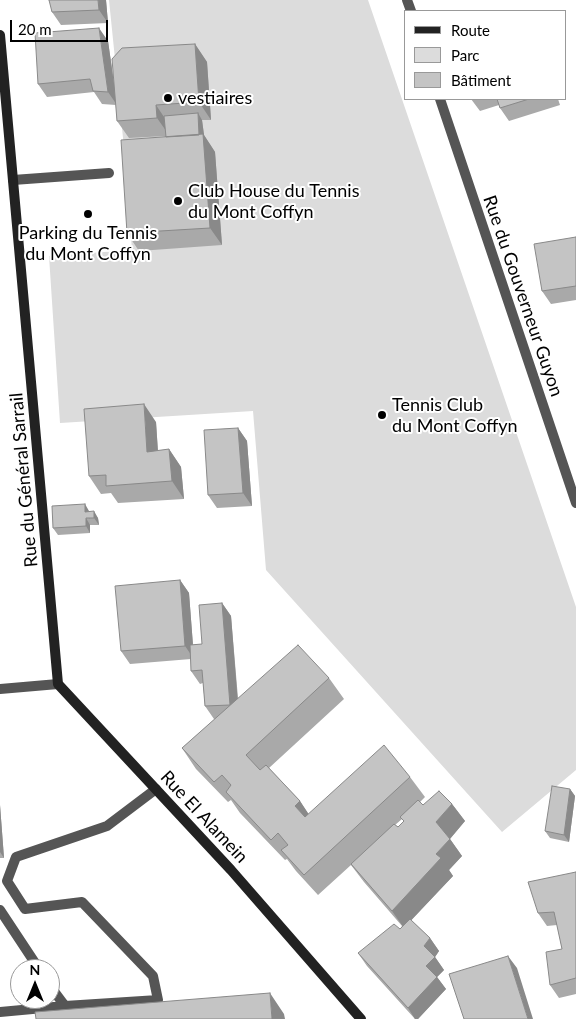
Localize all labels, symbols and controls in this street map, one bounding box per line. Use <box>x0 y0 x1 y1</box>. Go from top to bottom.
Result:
scale bar <box>12 10 110 42</box>
legend <box>404 10 566 100</box>
text: 20 m <box>18 20 52 38</box>
text: Route <box>451 21 490 39</box>
text: Parc <box>451 46 480 64</box>
text: Bâtiment <box>451 71 511 89</box>
place label: vestiaires <box>178 87 252 109</box>
marker: vestiaires <box>162 92 174 104</box>
place label: Club House du Tennis du Mont Coffyn <box>188 180 359 222</box>
street label: Rue du Gouverneur Guyon <box>478 193 568 399</box>
marker: Club House du Tennis du Mont Coffyn <box>172 195 184 207</box>
marker: Parking du Tennis du Mont Coffyn <box>82 208 94 220</box>
place label: Parking du Tennis du Mont Coffyn <box>19 222 157 264</box>
street label: Rue du Général Sarrail <box>6 392 42 568</box>
place label: Tennis Club du Mont Coffyn <box>392 394 517 436</box>
marker: Tennis Club du Mont Coffyn <box>376 409 388 421</box>
street label: Rue El Alamein <box>156 766 252 868</box>
north arrow <box>10 959 60 1009</box>
text: N <box>30 961 40 978</box>

